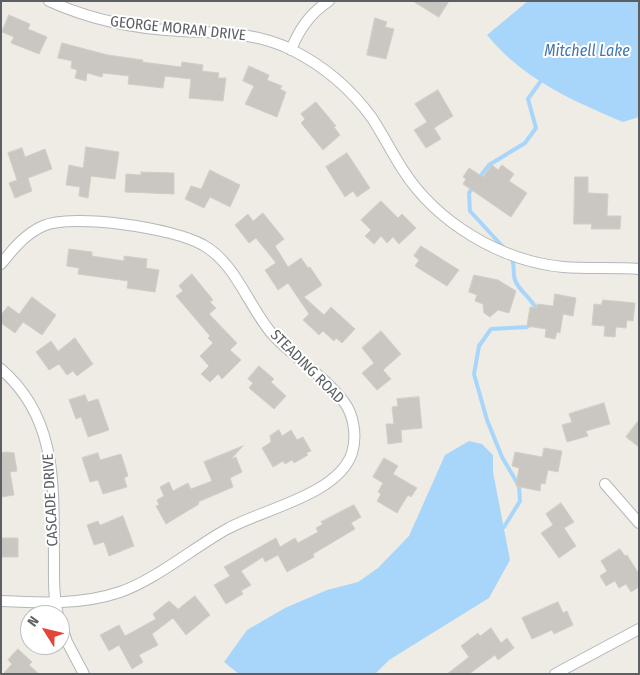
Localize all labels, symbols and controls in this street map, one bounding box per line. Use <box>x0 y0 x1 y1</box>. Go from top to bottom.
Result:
street label: GEORGE MORAN DRIVE <box>109 13 247 45</box>
water label: Mitchell Lake <box>544 42 630 62</box>
street label: STEADING ROAD <box>266 326 348 408</box>
street label: CASCADE DRIVE <box>40 453 62 547</box>
north arrow <box>20 605 70 655</box>
text: N <box>24 613 43 630</box>

